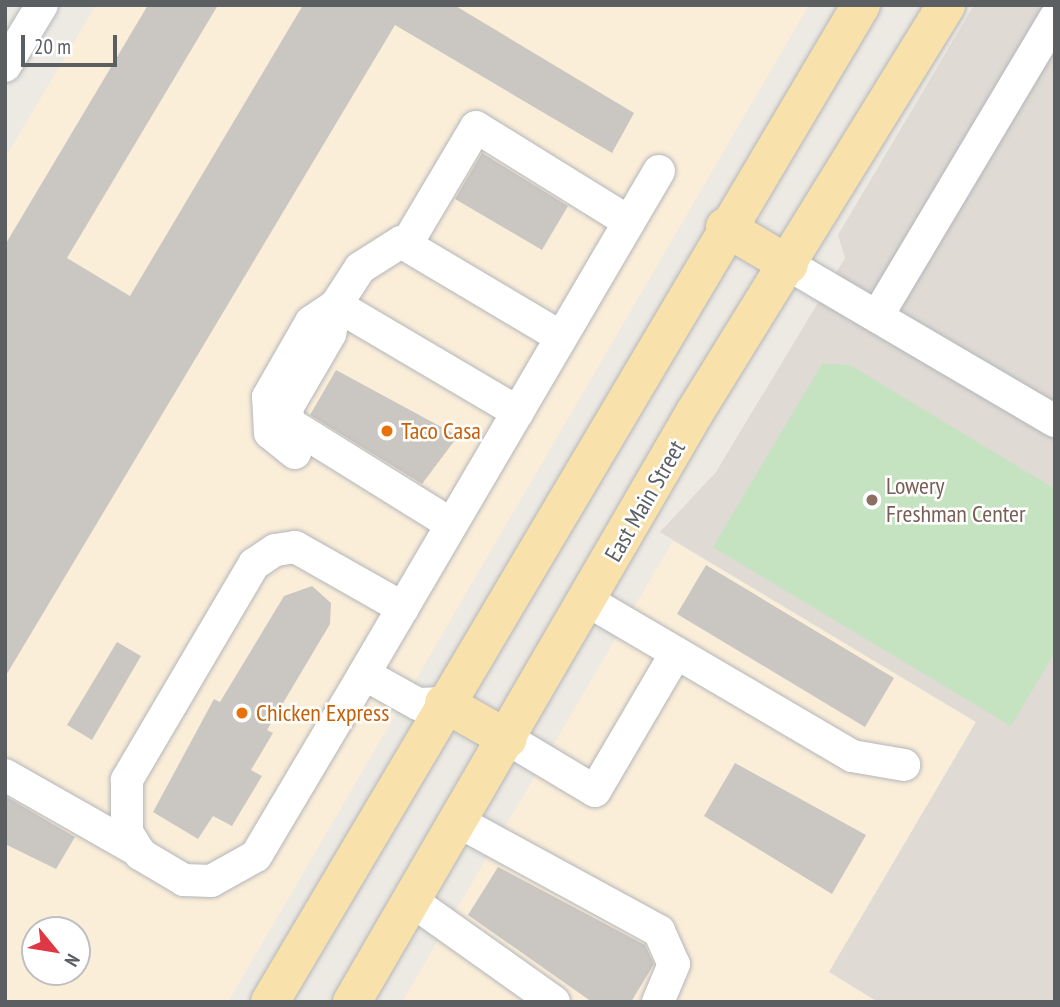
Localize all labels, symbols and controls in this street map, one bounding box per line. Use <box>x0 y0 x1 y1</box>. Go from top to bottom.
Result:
scale bar <box>24 21 121 65</box>
text: 20 m <box>34 33 71 60</box>
place label: Taco Casa <box>401 417 481 445</box>
marker: Taco Casa <box>379 423 395 439</box>
street label: East Main Street <box>599 435 691 567</box>
place label: Lowery Freshman Center <box>886 472 1026 528</box>
marker: Lowery Freshman Center <box>864 492 880 508</box>
place label: Chicken Express <box>256 699 389 727</box>
marker: Chicken Express <box>234 705 250 721</box>
north arrow <box>21 916 91 986</box>
text: N <box>59 950 85 971</box>

